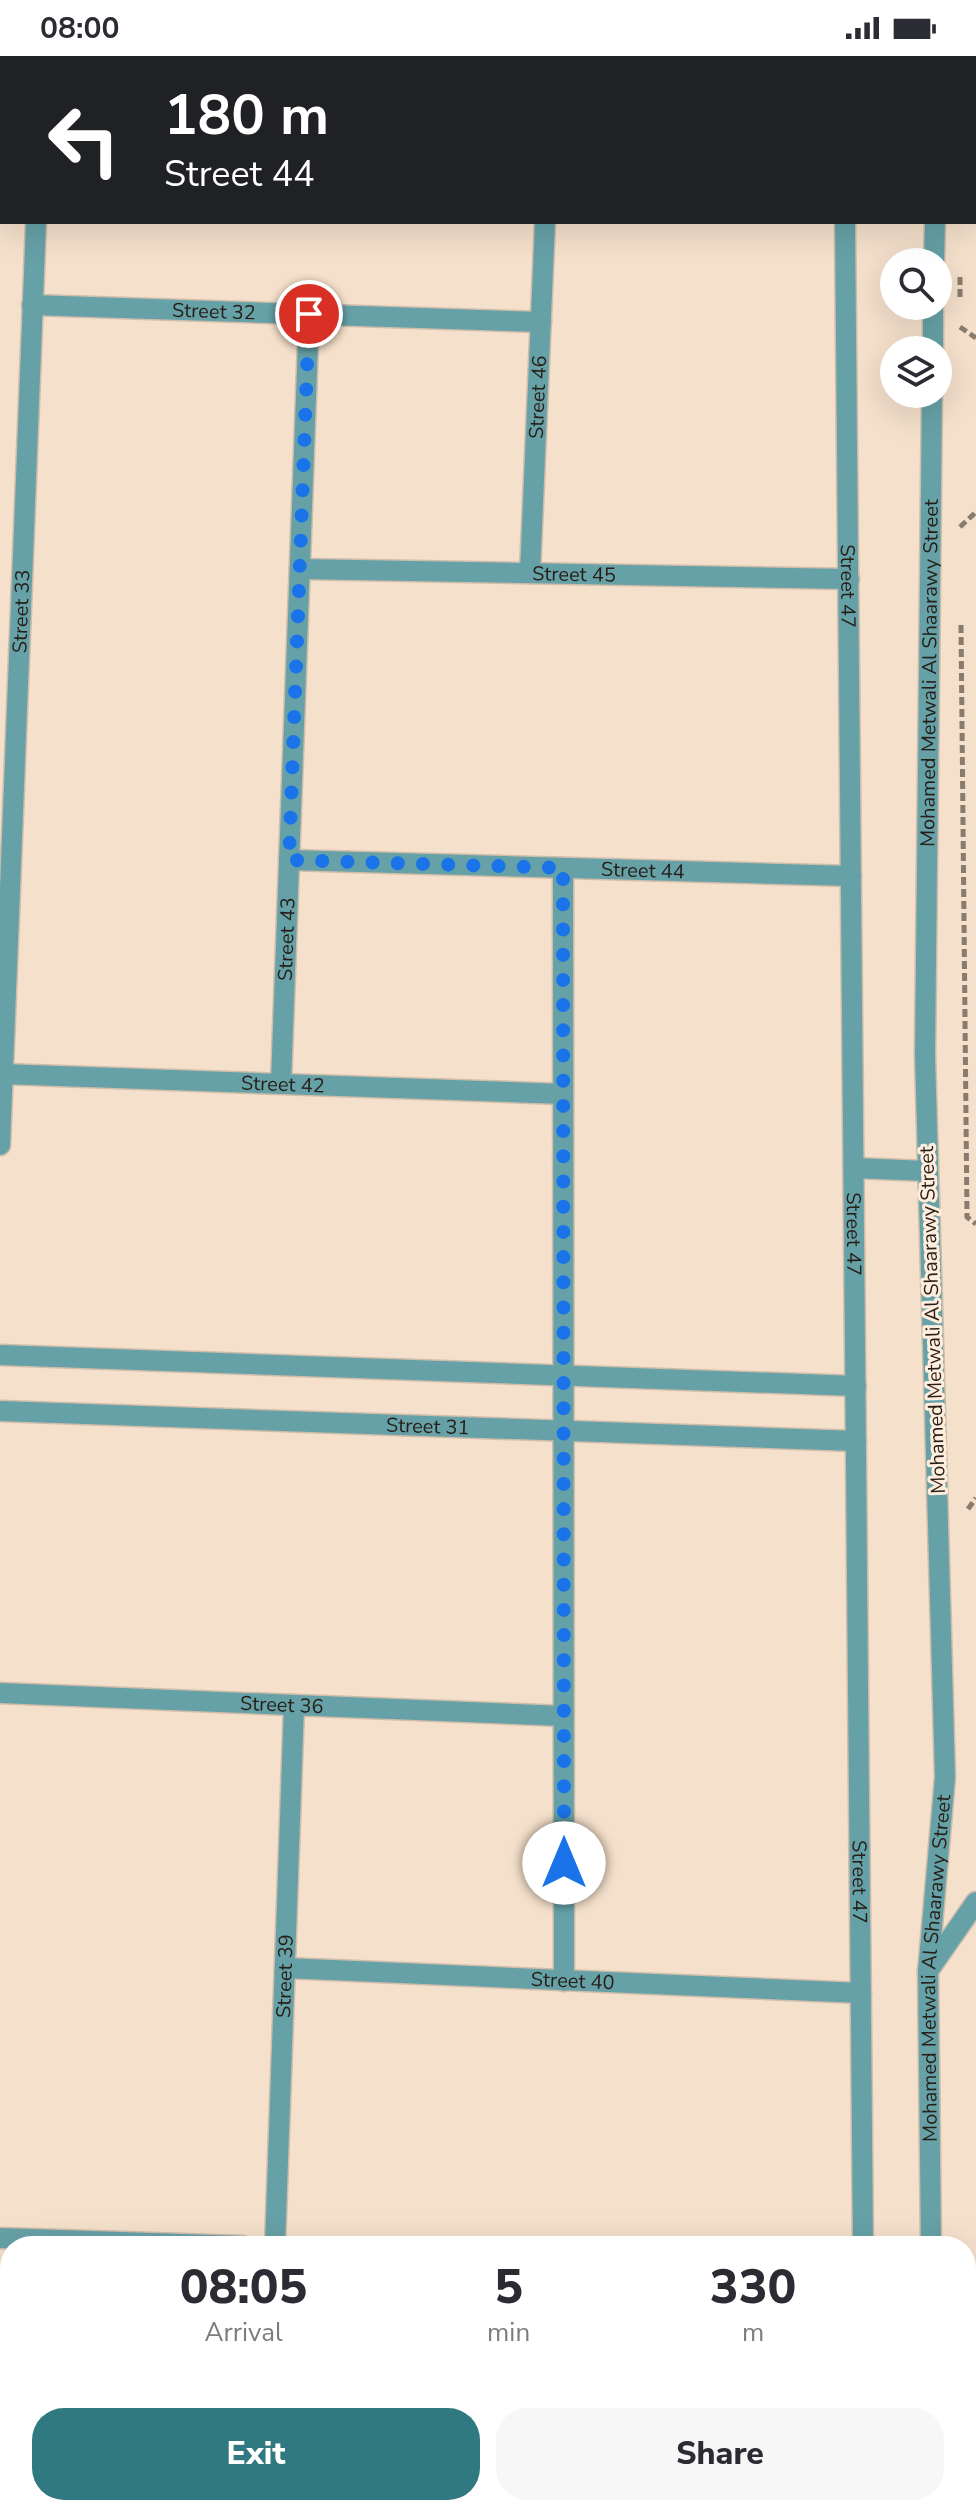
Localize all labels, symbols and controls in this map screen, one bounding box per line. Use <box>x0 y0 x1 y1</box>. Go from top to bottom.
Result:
text: 08:00 <box>40 8 119 49</box>
text: 180 m <box>164 77 329 154</box>
icon: left <box>32 88 136 192</box>
text: Street 44 <box>164 150 315 199</box>
map controls <box>880 248 952 408</box>
button: search <box>880 248 952 320</box>
pin <box>275 280 343 348</box>
icon: arrive <box>287 292 331 336</box>
street label: Street 32 <box>172 297 256 326</box>
button: layers <box>880 336 952 408</box>
street label: Street 46 <box>523 355 553 440</box>
street label: Mohamed Metwali Al Shaarawy Street <box>914 498 945 847</box>
street label: Street 47 <box>834 544 862 628</box>
street label: Street 45 <box>532 560 616 589</box>
street label: Street 33 <box>6 569 36 654</box>
street label: Street 44 <box>601 856 685 885</box>
street label: Street 43 <box>272 897 302 981</box>
street label: Street 42 <box>240 1070 325 1099</box>
street label: Mohamed Metwali Al Shaarawy Street <box>913 1145 952 1494</box>
street label: Street 47 <box>840 1192 867 1276</box>
street label: Street 31 <box>385 1412 470 1441</box>
street label: Street 36 <box>239 1690 324 1720</box>
street label: Mohamed Metwali Al Shaarawy Street <box>915 1793 957 2142</box>
position arrow <box>522 1821 606 1905</box>
street label: Street 47 <box>845 1840 873 1924</box>
street label: Street 39 <box>270 1934 300 2018</box>
street label: Street 40 <box>530 1966 615 1996</box>
text: 08:05 <box>180 2254 307 2320</box>
text: 5 <box>494 2254 523 2320</box>
text: 330 <box>710 2254 796 2320</box>
text: Arrival <box>204 2315 283 2350</box>
text: min <box>487 2315 530 2350</box>
text: m <box>742 2315 764 2350</box>
button: Exit <box>32 2408 480 2500</box>
button: Share <box>496 2408 944 2500</box>

